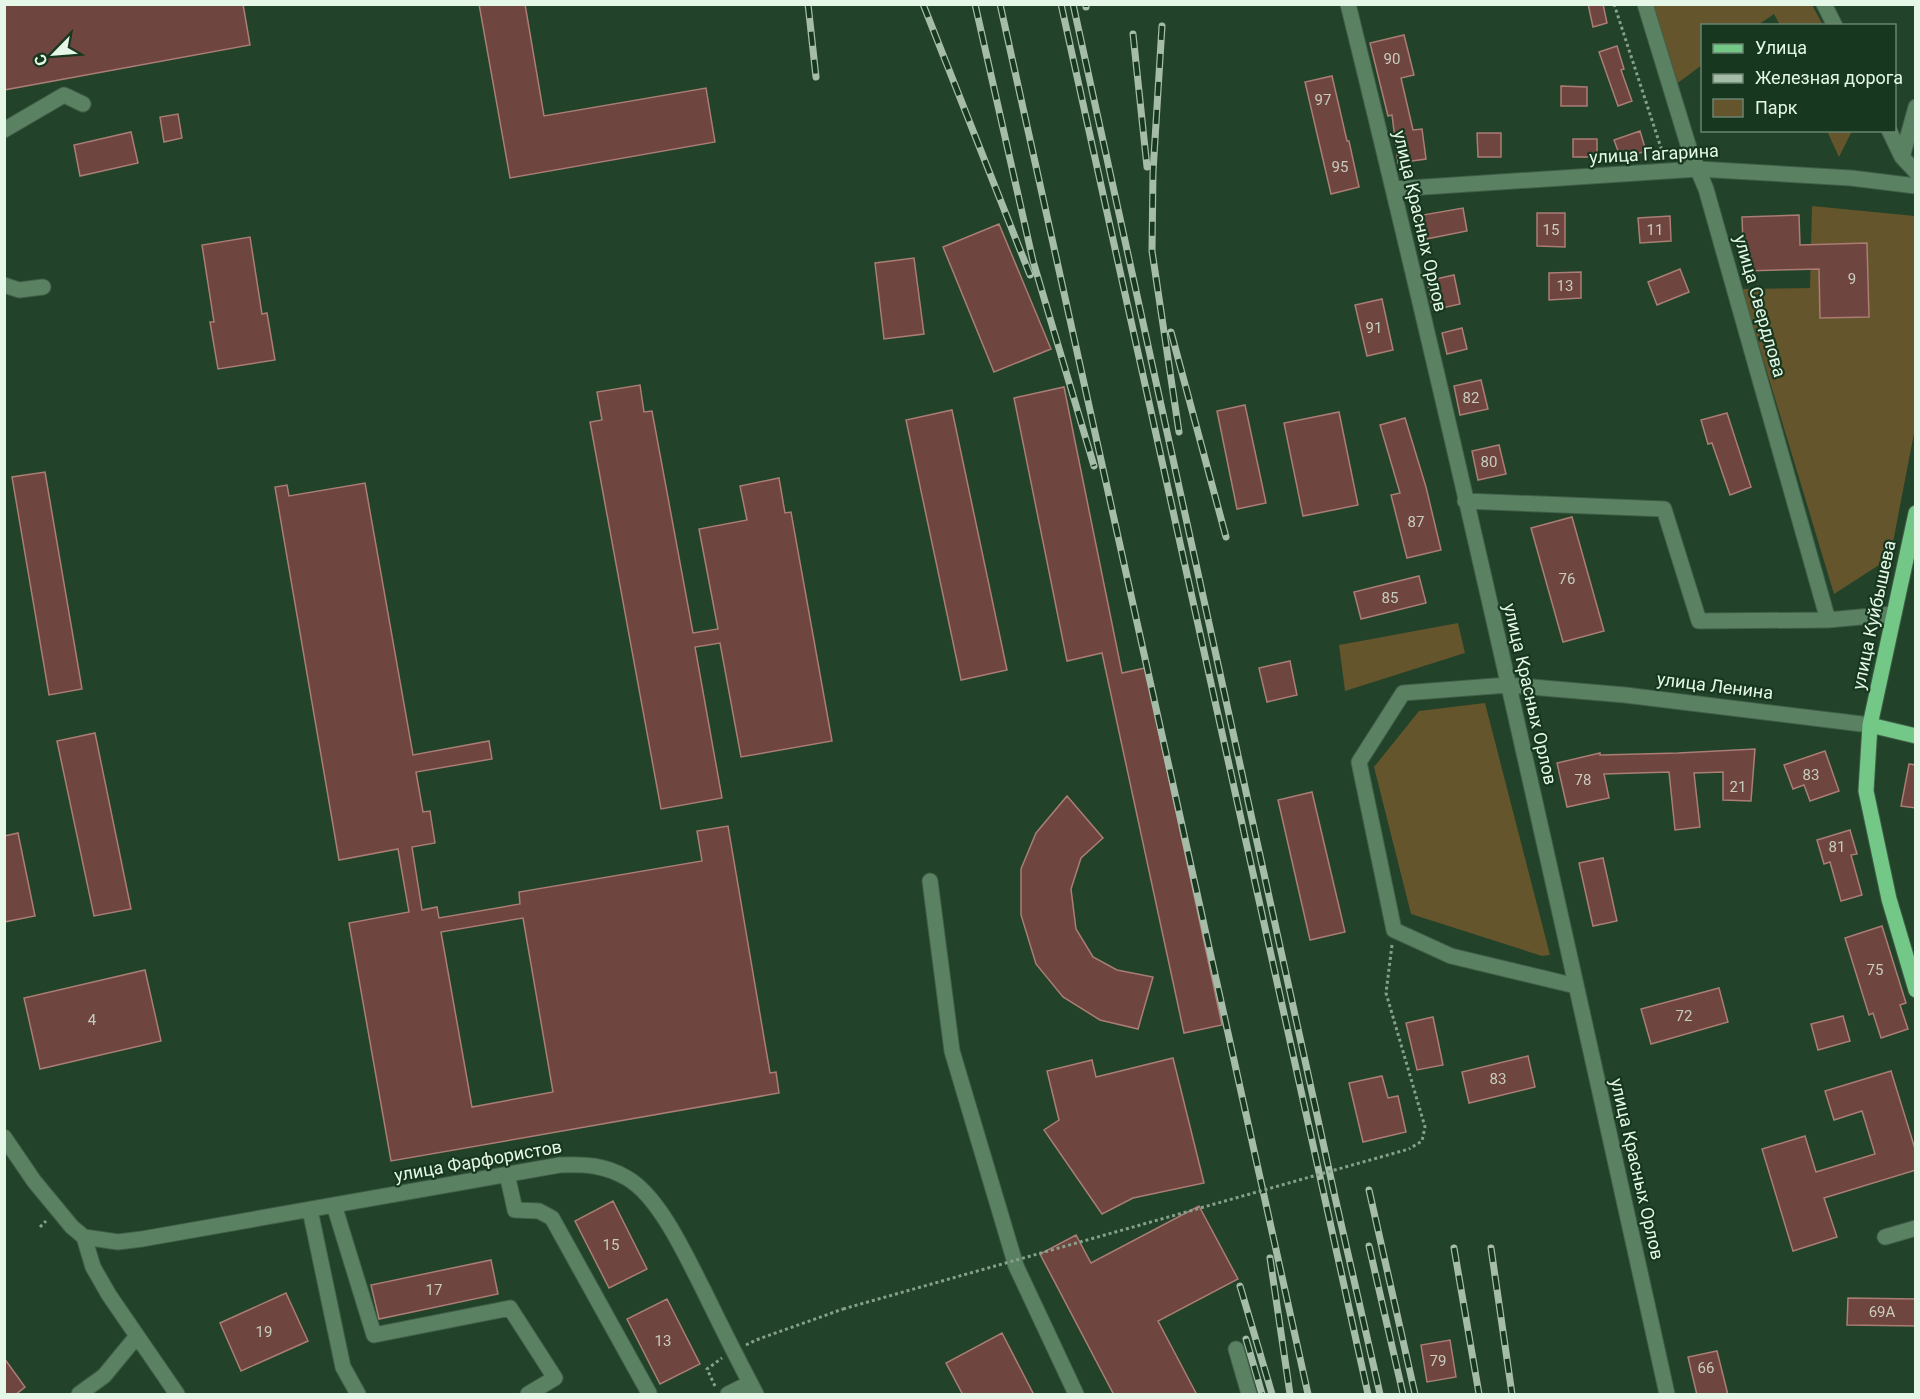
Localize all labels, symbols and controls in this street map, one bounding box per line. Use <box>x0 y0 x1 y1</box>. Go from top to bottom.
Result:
north arrow <box>24 24 84 84</box>
legend <box>1701 24 1896 132</box>
text: Улица <box>1755 37 1807 58</box>
house number: 90 <box>1384 50 1400 68</box>
text: С <box>30 51 52 69</box>
text: Железная дорога <box>1755 67 1903 88</box>
house number: 97 <box>1315 91 1331 109</box>
text: Парк <box>1755 97 1798 118</box>
street label: улица Красных Орлов <box>1389 128 1452 314</box>
street label: улица Гагарина <box>1589 140 1719 167</box>
house number: 95 <box>1332 158 1348 176</box>
house number: 15 <box>1543 221 1559 239</box>
house number: 11 <box>1647 221 1663 239</box>
street label: улица Свердлова <box>1730 232 1791 379</box>
house number: 9 <box>1848 270 1856 288</box>
house number: 13 <box>1557 277 1573 295</box>
house number: 91 <box>1366 319 1382 337</box>
house number: 82 <box>1463 389 1479 407</box>
house number: 80 <box>1481 453 1497 471</box>
house number: 87 <box>1408 513 1424 531</box>
street label: улица Куйбышева <box>1847 538 1900 691</box>
house number: 76 <box>1559 570 1575 588</box>
house number: 85 <box>1382 589 1398 607</box>
street label: улица Красных Орлов <box>1499 601 1562 787</box>
street label: улица Ленина <box>1656 668 1774 703</box>
house number: 83 <box>1803 766 1819 784</box>
house number: 78 <box>1575 771 1591 789</box>
house number: 21 <box>1730 778 1746 796</box>
house number: 81 <box>1829 838 1845 856</box>
house number: 75 <box>1867 961 1883 979</box>
house number: 72 <box>1676 1007 1692 1025</box>
house number: 4 <box>88 1011 97 1029</box>
house number: 83 <box>1490 1070 1506 1088</box>
street label: улица Красных Орлов <box>1606 1076 1669 1262</box>
street label: улица Фарфористов <box>392 1135 563 1186</box>
house number: 15 <box>603 1236 619 1254</box>
house number: 17 <box>426 1281 442 1299</box>
house number: 69А <box>1869 1303 1896 1321</box>
house number: 19 <box>256 1323 272 1341</box>
house number: 13 <box>655 1332 671 1350</box>
house number: 79 <box>1430 1352 1446 1370</box>
house number: 66 <box>1698 1359 1714 1377</box>

